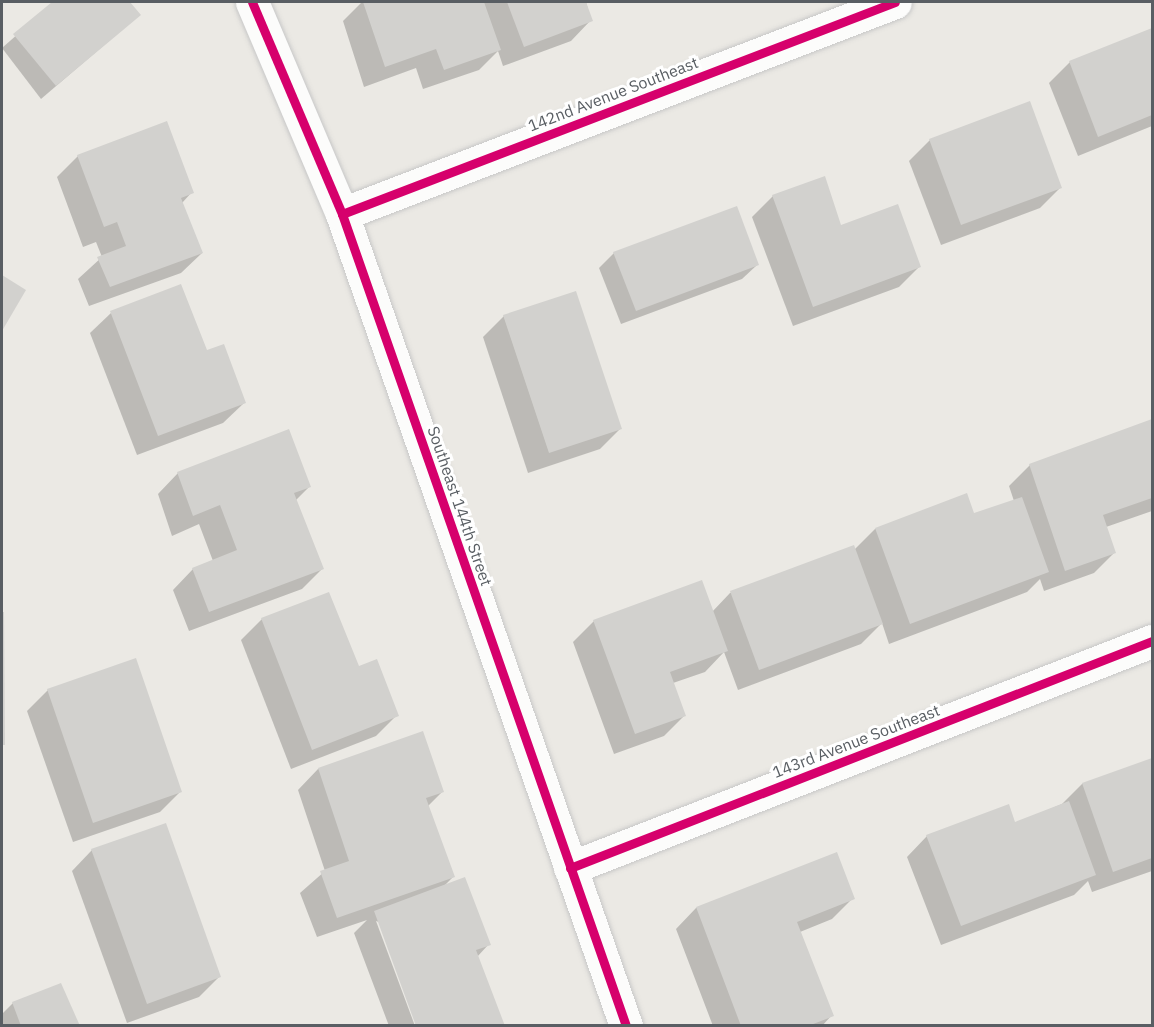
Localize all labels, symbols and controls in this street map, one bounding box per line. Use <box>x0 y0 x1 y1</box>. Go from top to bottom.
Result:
street label: 142nd Avenue Southeast <box>525 53 701 135</box>
street label: Southeast 144th Street <box>424 424 496 588</box>
street label: 143rd Avenue Southeast <box>770 700 942 782</box>

